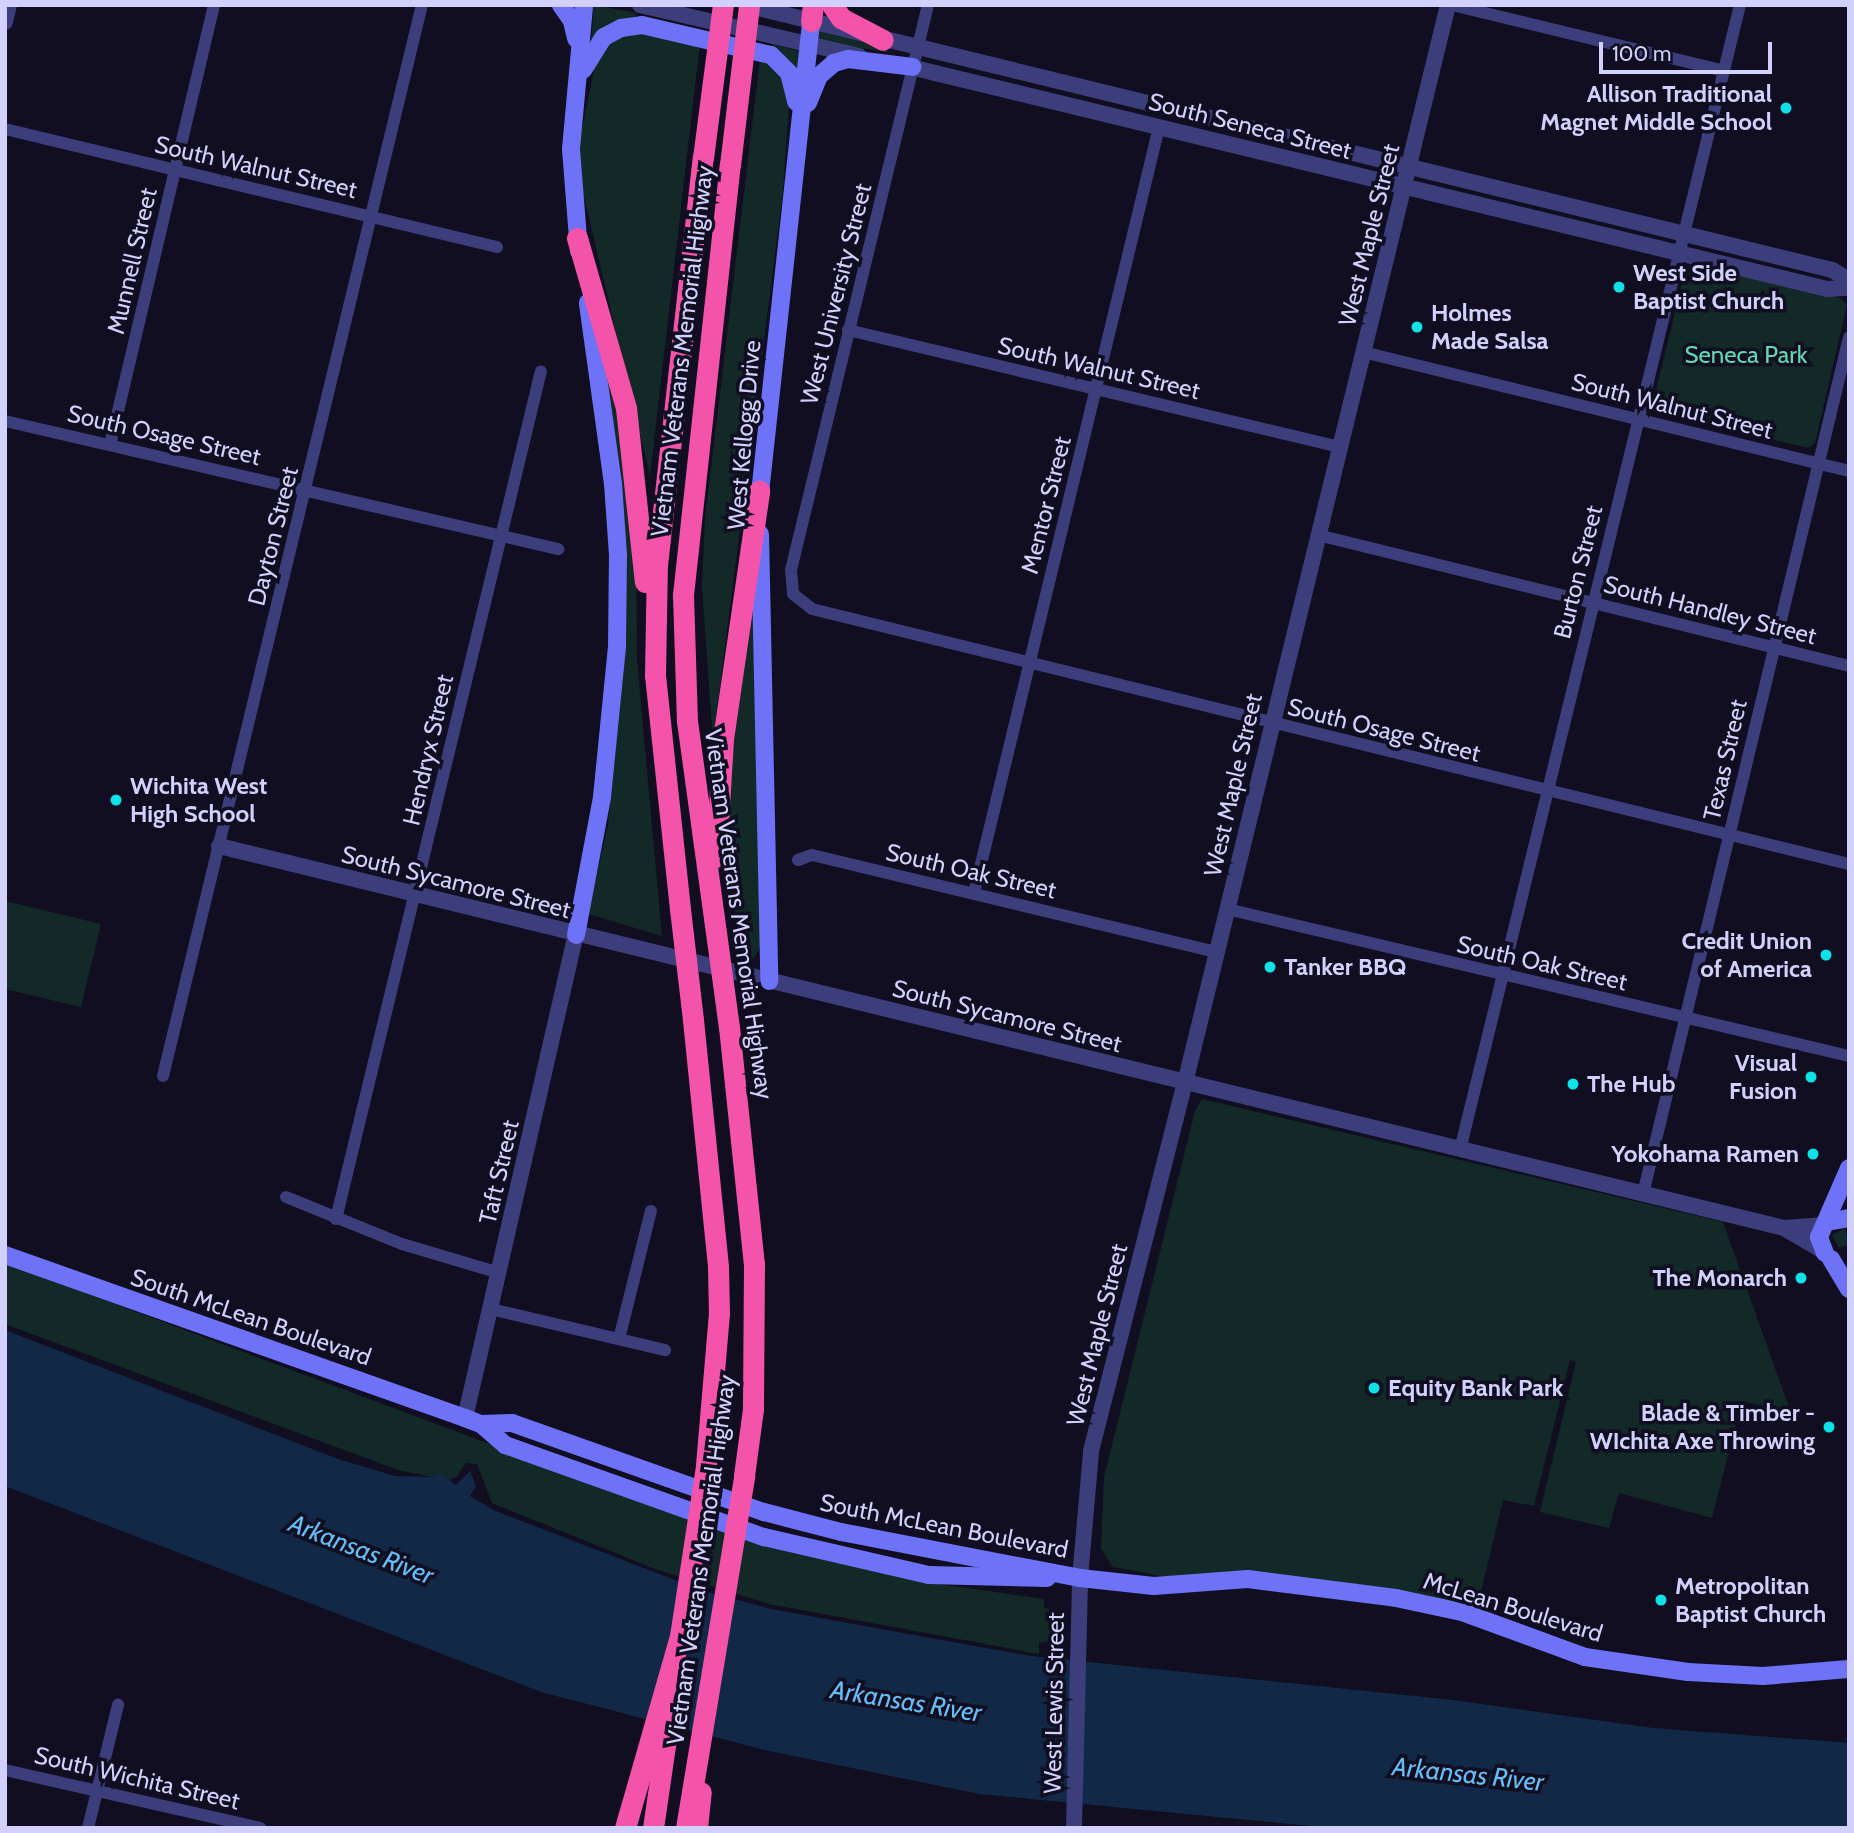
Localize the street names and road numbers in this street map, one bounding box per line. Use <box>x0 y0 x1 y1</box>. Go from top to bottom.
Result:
street label: South Seneca Street <box>1146 87 1354 165</box>
street label: South Walnut Street <box>152 130 360 204</box>
street label: West Maple Street <box>1332 141 1406 329</box>
street label: Vietnam Veterans Memorial Highway <box>645 164 719 538</box>
street label: West University Street <box>795 181 877 407</box>
street label: Munnell Street <box>101 185 163 337</box>
street label: South Walnut Street <box>995 331 1203 405</box>
street label: West Kellogg Drive <box>721 339 767 531</box>
street label: South Walnut Street <box>1568 367 1776 445</box>
street label: South Osage Street <box>65 399 263 471</box>
street label: Mentor Street <box>1015 433 1077 577</box>
street label: Dayton Street <box>242 464 304 608</box>
street label: Burton Street <box>1548 503 1608 641</box>
street label: South Handley Street <box>1601 570 1819 650</box>
street label: Hendryx Street <box>397 672 459 828</box>
street label: West Maple Street <box>1198 691 1268 879</box>
street label: South Osage Street <box>1285 692 1483 768</box>
street label: Texas Street <box>1697 697 1753 823</box>
street label: Vietnam Veterans Memorial Highway <box>699 727 779 1101</box>
street label: South Oak Street <box>883 837 1059 905</box>
street label: South Sycamore Street <box>338 840 574 924</box>
street label: South Oak Street <box>1454 929 1630 997</box>
street label: South Sycamore Street <box>889 974 1125 1058</box>
street label: Taft Street <box>473 1117 525 1227</box>
street label: West Maple Street <box>1060 1241 1134 1429</box>
street label: South McLean Boulevard <box>127 1262 375 1372</box>
street label: Vietnam Veterans Memorial Highway <box>661 1373 741 1747</box>
street label: South McLean Boulevard <box>817 1488 1071 1564</box>
street label: McLean Boulevard <box>1420 1566 1606 1648</box>
street label: West Lewis Street <box>1038 1612 1070 1794</box>
street label: South Wichita Street <box>32 1740 242 1816</box>

